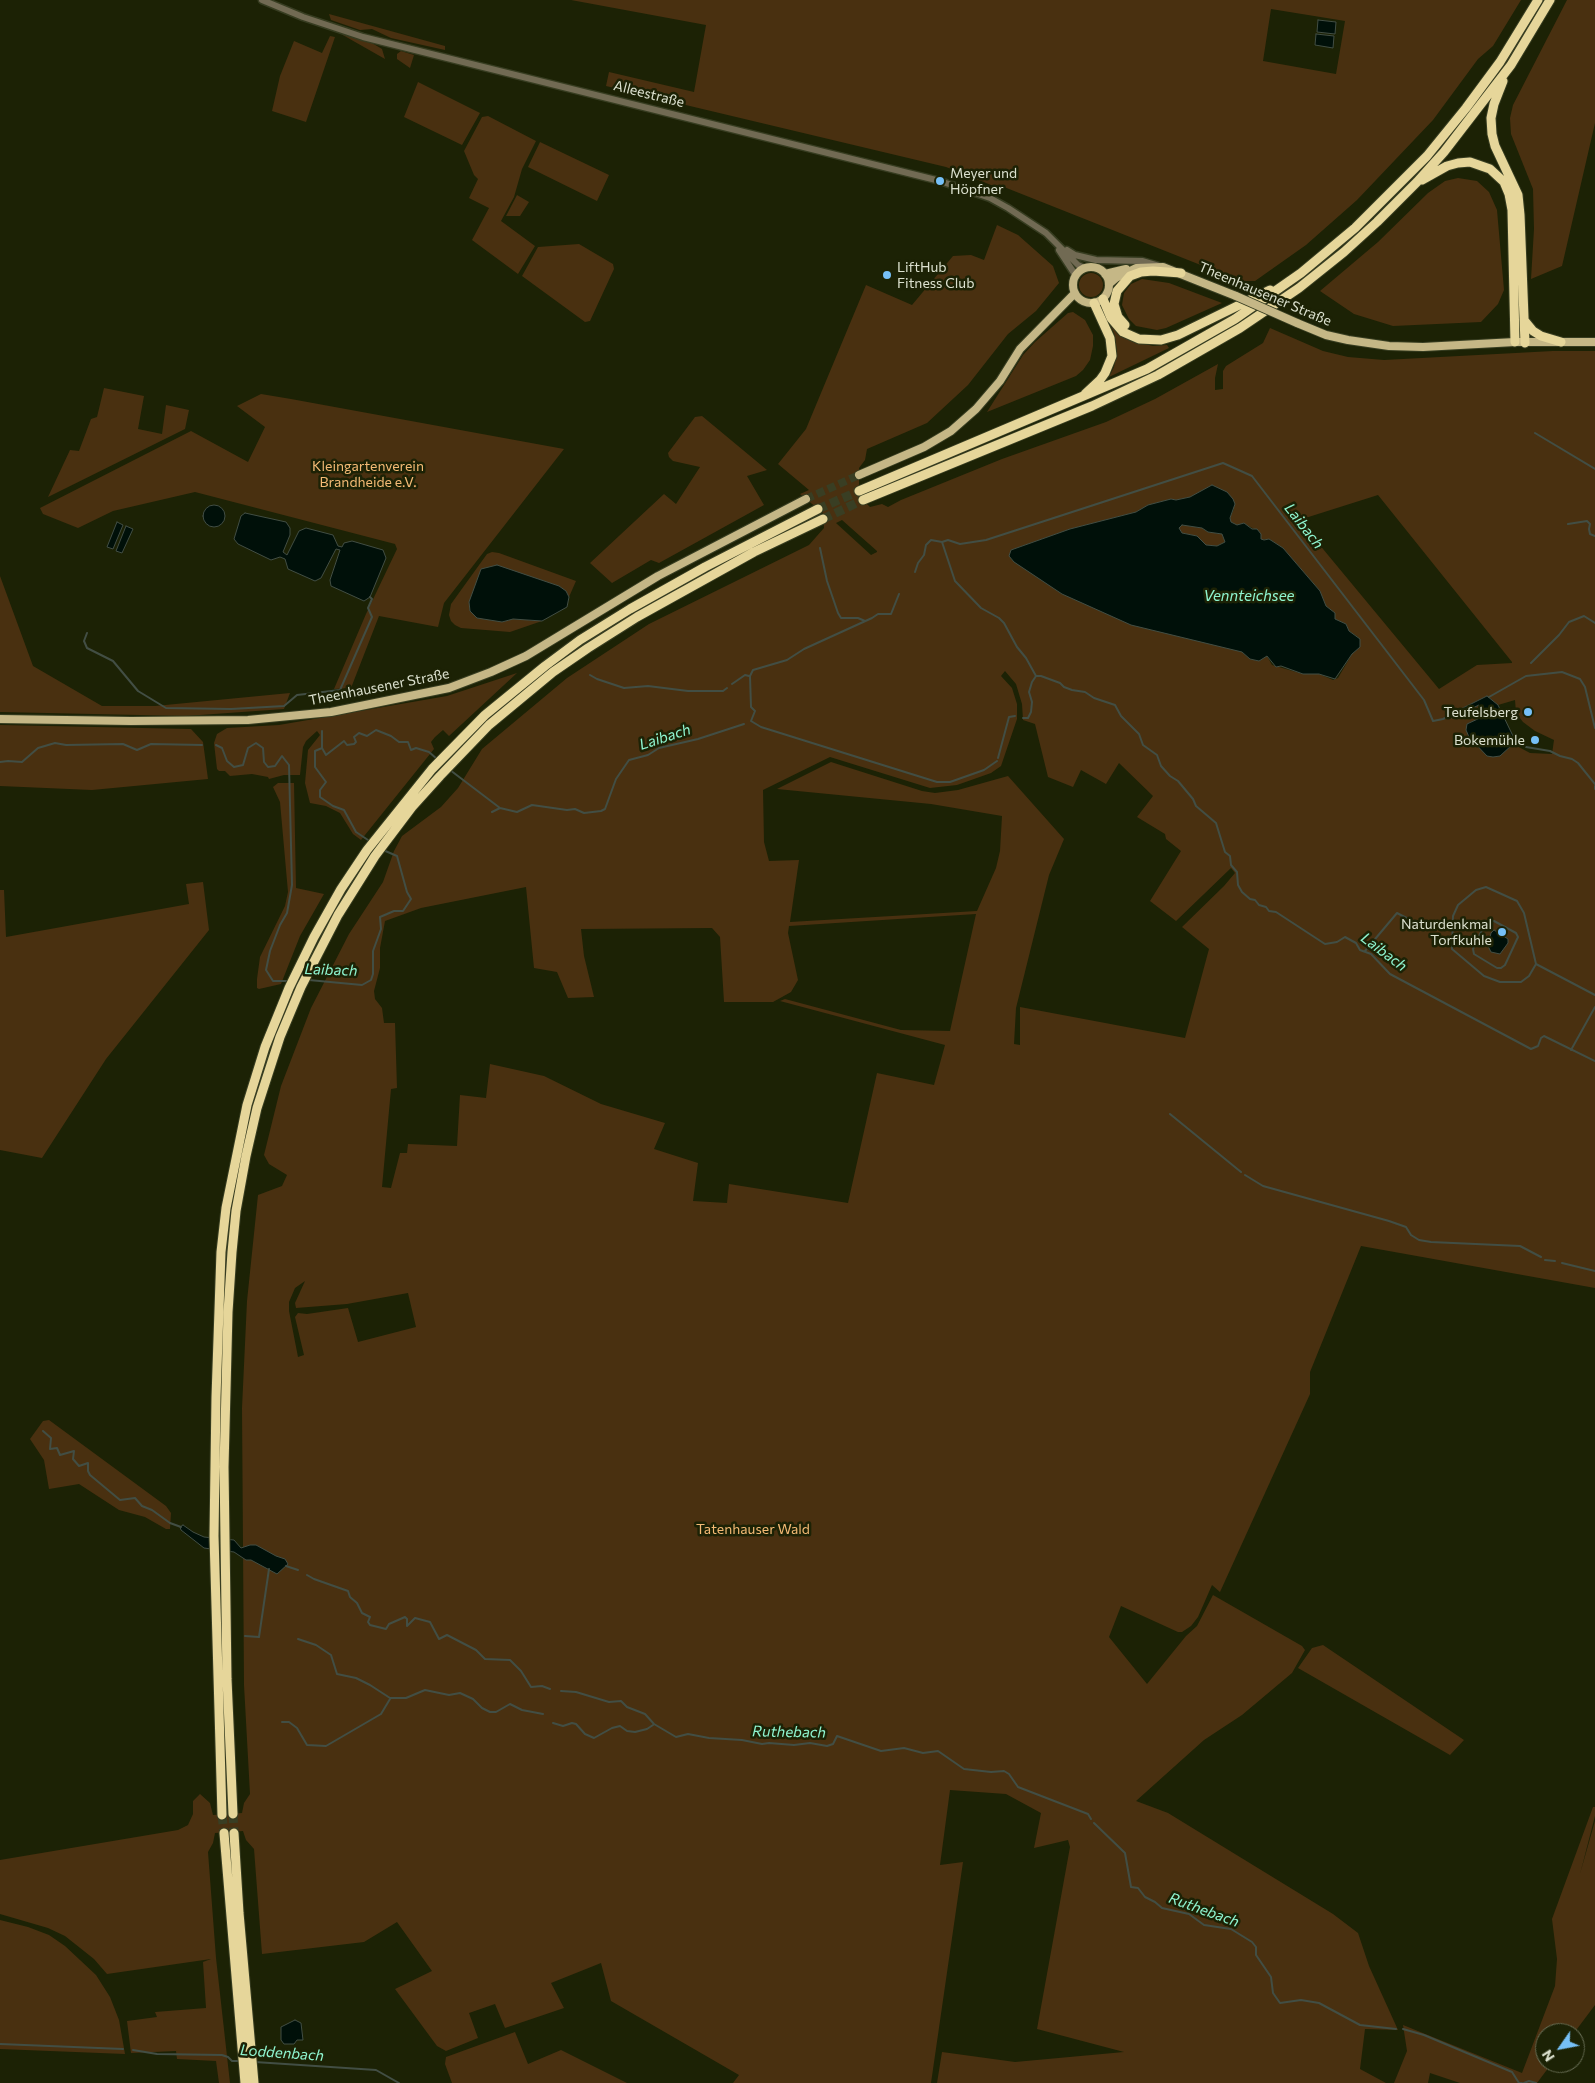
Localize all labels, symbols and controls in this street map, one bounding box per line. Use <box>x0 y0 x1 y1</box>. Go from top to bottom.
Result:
street label: Alleestraße <box>612 77 686 111</box>
place label: Meyer und Höpfner <box>950 165 1017 198</box>
marker: Meyer und Höpfner <box>934 175 946 187</box>
street label: Theenhausener Straße <box>1196 258 1334 330</box>
place label: LiftHub Fitness Club <box>897 259 974 292</box>
marker: LiftHub Fitness Club <box>881 269 893 281</box>
park label: Kleingartenverein Brandheide e.V. <box>312 458 424 491</box>
water label: Laibach <box>1281 500 1327 552</box>
water label: Vennteichsee <box>1204 587 1294 605</box>
street label: Theenhausener Straße <box>307 665 451 709</box>
place label: Teufelsberg <box>1444 704 1518 720</box>
marker: Teufelsberg <box>1522 706 1534 718</box>
water label: Laibach <box>637 720 693 754</box>
place label: Bokemühle <box>1454 732 1525 748</box>
marker: Bokemühle <box>1529 734 1541 746</box>
place label: Naturdenkmal Torfkuhle <box>1401 916 1492 949</box>
marker: Naturdenkmal Torfkuhle <box>1496 926 1508 938</box>
water label: Laibach <box>1357 929 1411 975</box>
water label: Laibach <box>304 960 358 980</box>
park label: Tatenhauser Wald <box>696 1521 810 1537</box>
water label: Ruthebach <box>752 1722 826 1742</box>
water label: Ruthebach <box>1166 1889 1242 1931</box>
north arrow <box>1535 2023 1585 2073</box>
water label: Loddenbach <box>239 2041 325 2065</box>
text: N <box>1538 2047 1558 2065</box>

